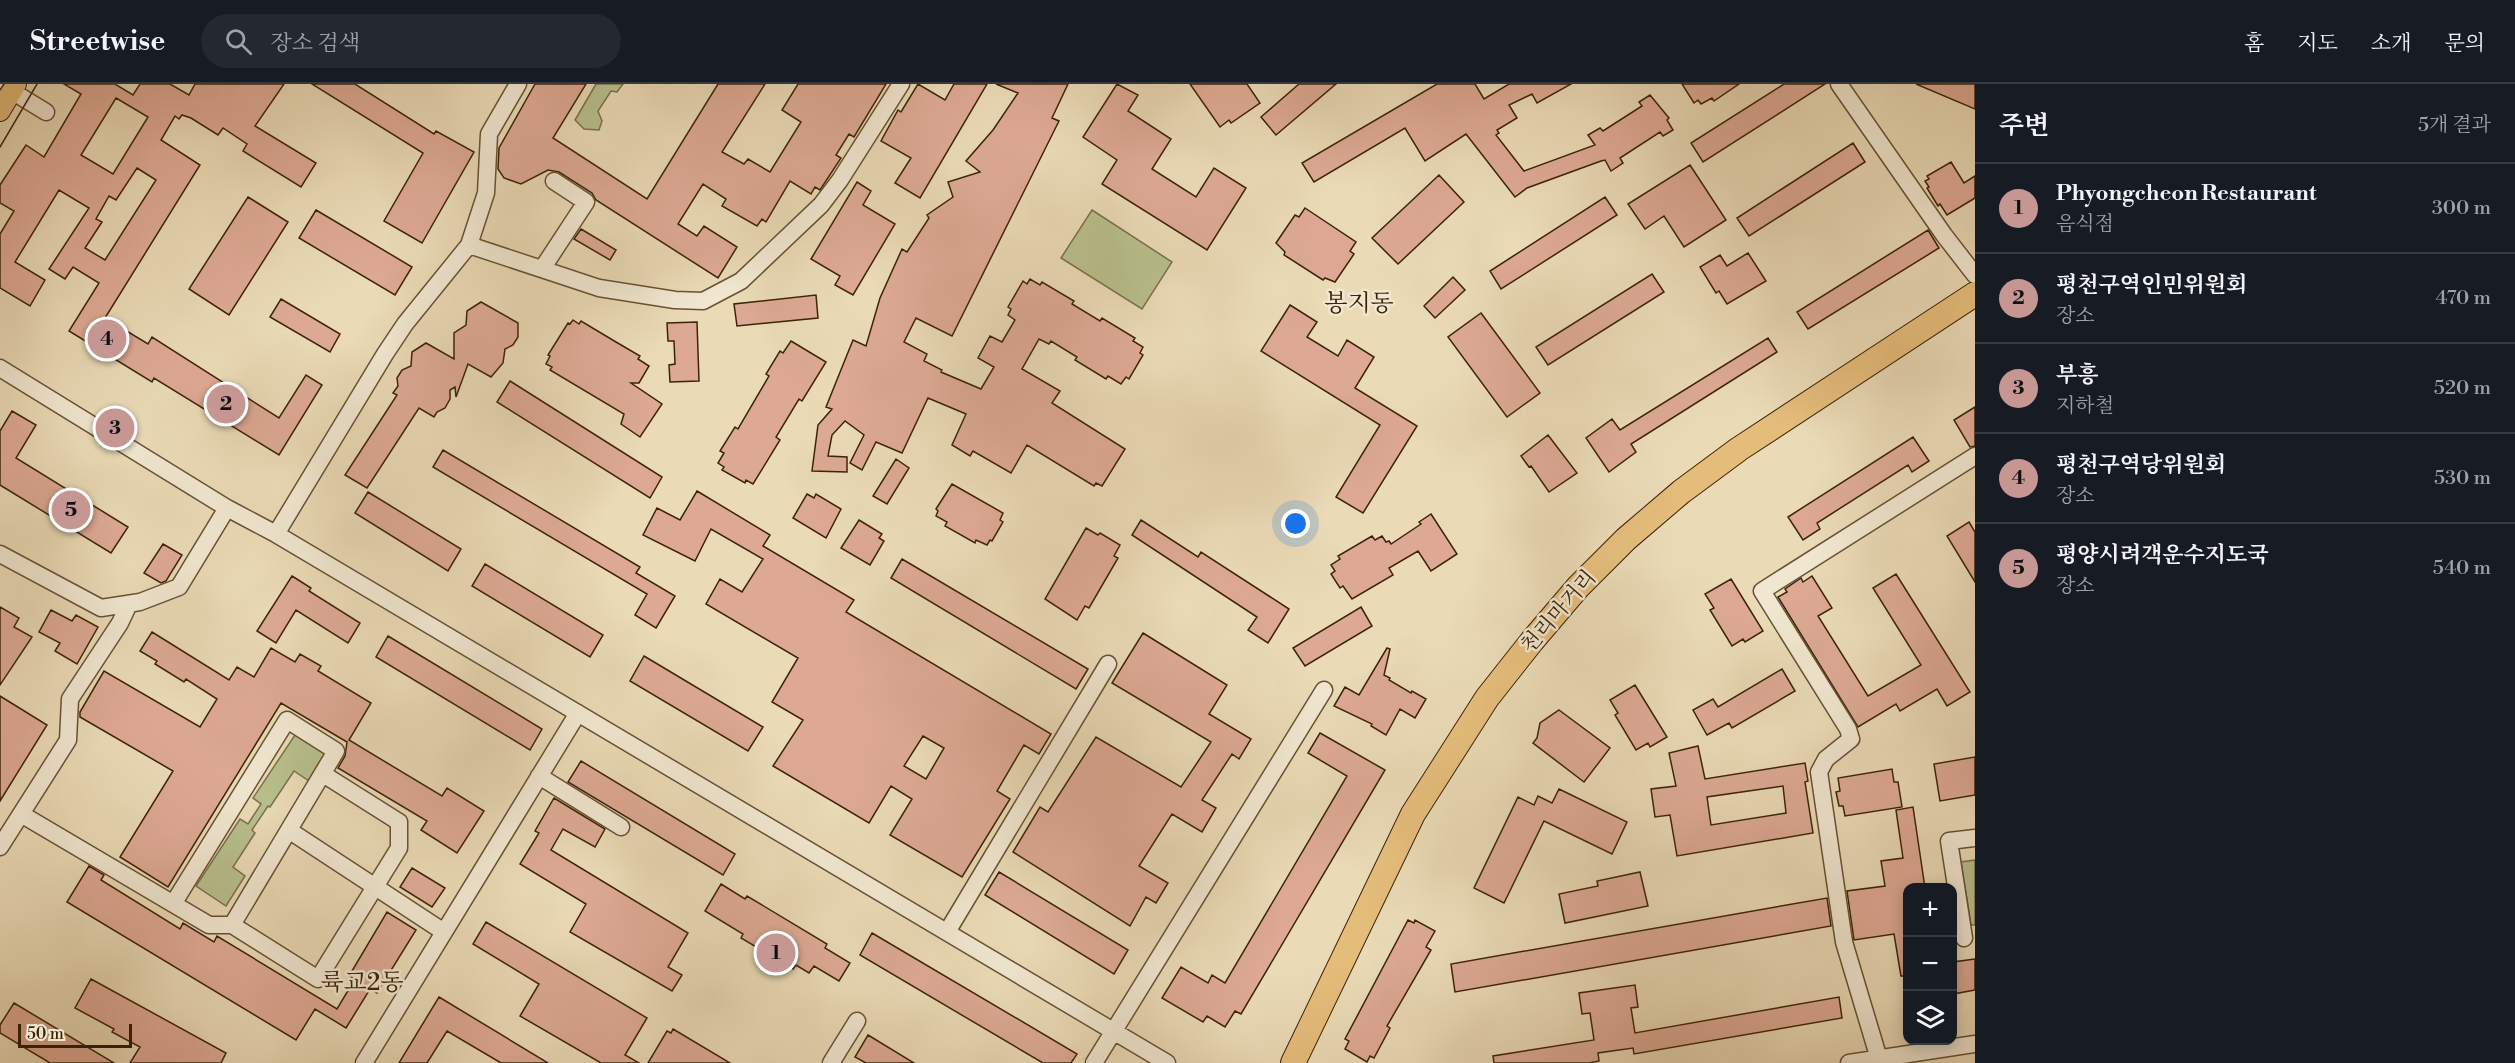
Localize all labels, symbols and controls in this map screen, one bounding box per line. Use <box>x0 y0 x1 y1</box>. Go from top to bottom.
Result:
search box <box>201 14 621 68</box>
text: Streetwise <box>30 24 165 59</box>
icon: search <box>222 25 255 58</box>
text: 장소 검색 <box>270 30 360 57</box>
text: 홈 <box>2244 31 2264 57</box>
text: 지도 <box>2297 31 2338 57</box>
text: 소개 <box>2371 31 2411 57</box>
text: 문의 <box>2444 31 2485 57</box>
text: 주변 <box>1999 110 2049 142</box>
text: 5개 결과 <box>2418 113 2491 138</box>
text: Phyongcheon Restaurant <box>2056 180 2317 207</box>
text: 1 <box>2014 196 2023 221</box>
text: 300 m <box>2432 196 2491 221</box>
text: 음식점 <box>2056 212 2114 237</box>
text: 평천구역인민위원회 <box>2056 272 2247 299</box>
text: 2 <box>2012 286 2025 311</box>
text: 470 m <box>2435 286 2491 311</box>
district label: 봉지동 <box>1324 289 1394 319</box>
text: 장소 <box>2056 304 2095 329</box>
pin: 4 <box>88 316 126 362</box>
text: 부흥 <box>2056 362 2099 389</box>
text: 3 <box>2012 376 2025 401</box>
text: 520 m <box>2434 376 2491 401</box>
pin: 2 <box>206 382 246 426</box>
text: 지하철 <box>2056 394 2114 419</box>
pin: 3 <box>96 406 134 450</box>
text: 평천구역당위원회 <box>2056 452 2226 479</box>
text: 4 <box>2012 466 2025 491</box>
text: 530 m <box>2434 466 2491 491</box>
text: 장소 <box>2056 484 2095 509</box>
pin: 5 <box>52 488 90 532</box>
your location <box>1281 509 1310 538</box>
text: 평양시려객운수지도국 <box>2056 542 2269 569</box>
text: 5 <box>2012 556 2025 581</box>
text: 540 m <box>2433 556 2491 581</box>
street label: 천리마거리 <box>1516 565 1602 659</box>
text: 장소 <box>2056 574 2095 599</box>
map controls <box>1903 883 1957 1045</box>
button: + <box>1903 883 1957 937</box>
pin: 1 <box>756 930 796 976</box>
button: − <box>1903 937 1957 991</box>
district label: 륙교2동 <box>320 968 404 998</box>
button: layers <box>1903 991 1957 1045</box>
scale bar <box>18 1021 132 1048</box>
text: 50 m <box>27 1024 64 1044</box>

